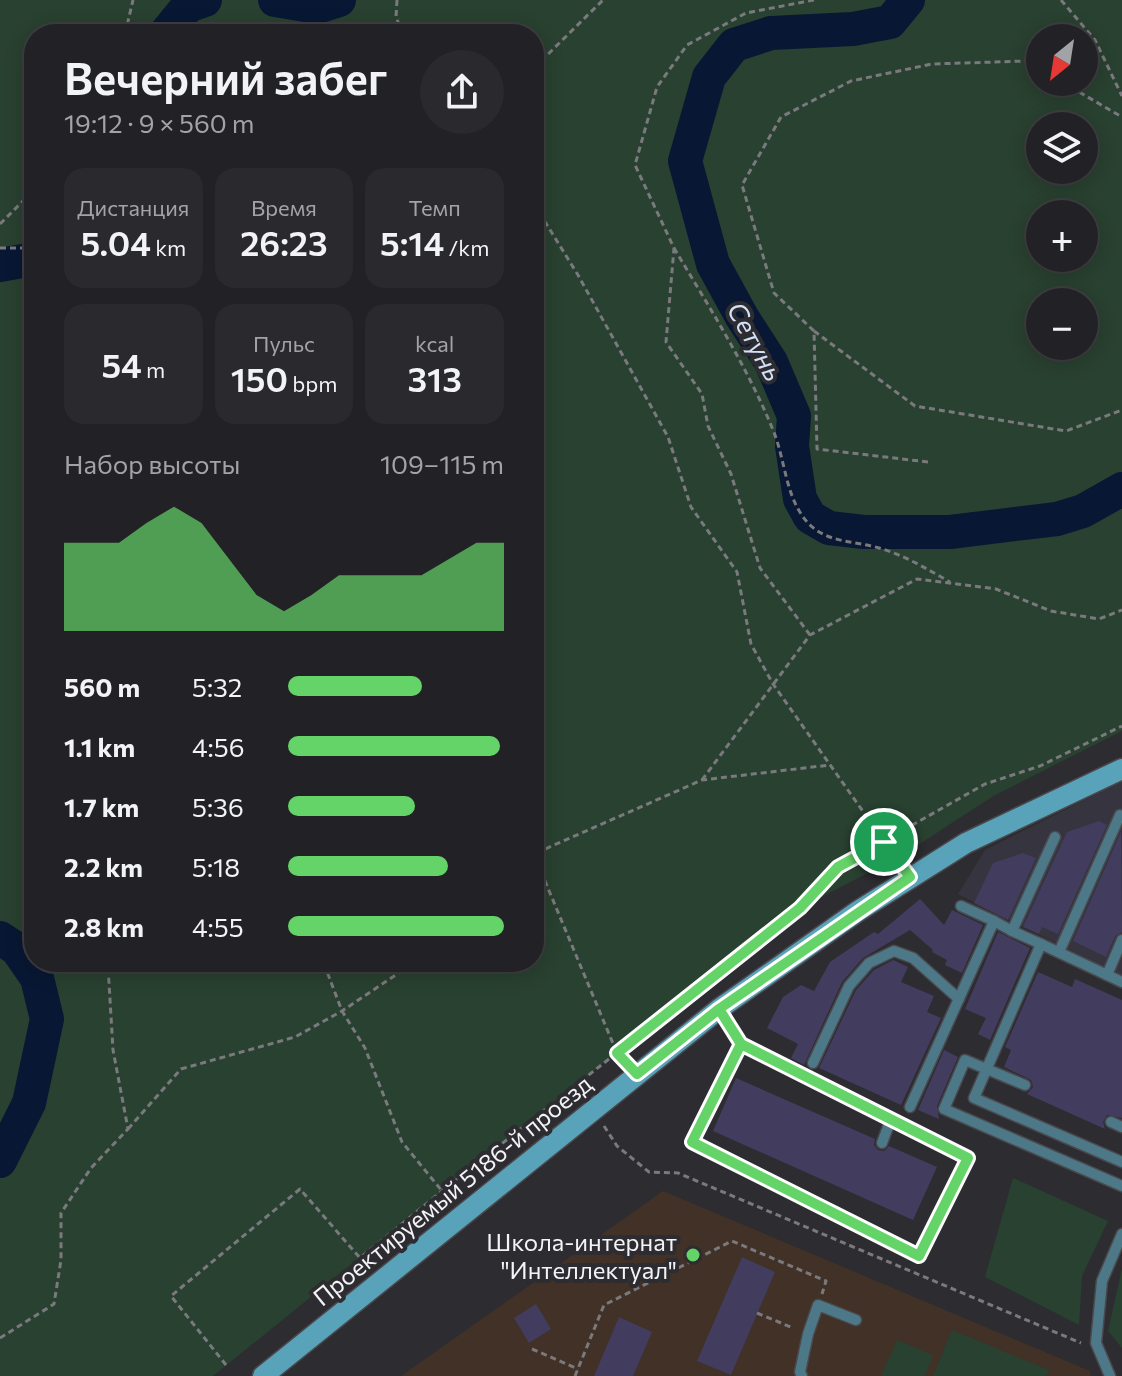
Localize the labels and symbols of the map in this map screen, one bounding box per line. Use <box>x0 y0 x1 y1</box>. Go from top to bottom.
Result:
north arrow <box>1026 24 1098 96</box>
water label: Сетунь <box>722 296 790 386</box>
pin <box>850 808 918 876</box>
street label: Проектируемый 5186-й проезд <box>307 1069 597 1311</box>
place label: Школа-интернат "Интеллектуал" <box>486 1227 677 1284</box>
marker: Школа-интернат "Интеллектуал" <box>684 1246 702 1264</box>

